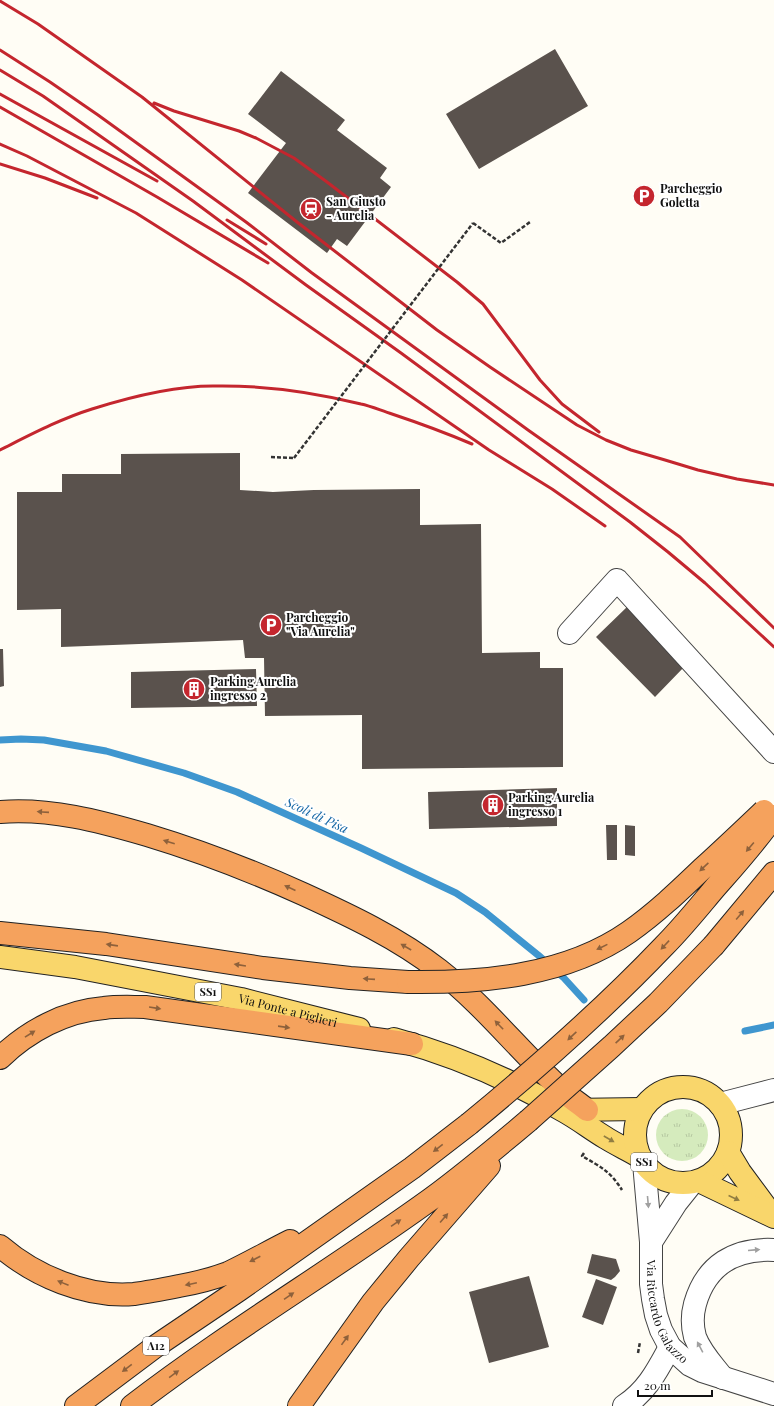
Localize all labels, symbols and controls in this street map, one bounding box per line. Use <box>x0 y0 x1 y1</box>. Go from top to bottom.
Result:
place label: Parcheggio Goletta <box>660 180 723 210</box>
parking icon: Parcheggio Goletta <box>631 183 657 209</box>
place label: San Giusto - Aurelia <box>326 193 386 223</box>
station icon: San Giusto - Aurelia <box>298 196 324 222</box>
place label: Parcheggio "Via Aurelia" <box>286 609 355 639</box>
parking icon: Parcheggio "Via Aurelia" <box>258 612 284 638</box>
place label: Parking Aurelia ingresso 2 <box>210 673 297 703</box>
building icon: Parking Aurelia ingresso 2 <box>181 676 207 702</box>
place label: Parking Aurelia ingresso 1 <box>508 789 595 819</box>
water label: Scoli di Pisa <box>282 792 352 837</box>
building icon: Parking Aurelia ingresso 1 <box>480 792 506 818</box>
one-way arrow <box>37 808 49 815</box>
one-way arrow <box>163 839 175 845</box>
one-way arrow <box>745 841 754 852</box>
one-way arrow <box>700 862 709 871</box>
one-way arrow <box>285 885 296 891</box>
one-way arrow <box>735 909 744 920</box>
one-way arrow <box>660 940 670 950</box>
one-way arrow <box>106 942 118 948</box>
one-way arrow <box>400 944 412 951</box>
one-way arrow <box>597 944 608 950</box>
one-way arrow <box>234 961 246 967</box>
one-way arrow <box>363 976 375 983</box>
road number: SS1 <box>195 983 221 1001</box>
street label: Via Ponte a Piglieri <box>236 989 340 1030</box>
one-way arrow <box>149 1005 161 1011</box>
one-way arrow <box>494 1020 503 1030</box>
one-way arrow <box>278 1023 290 1030</box>
one-way arrow <box>25 1030 36 1038</box>
one-way arrow <box>567 1031 577 1041</box>
one-way arrow <box>615 1034 625 1044</box>
one-way arrow <box>603 1136 615 1143</box>
one-way arrow <box>433 1144 444 1153</box>
road number: SS1 <box>631 1153 657 1171</box>
one-way arrow <box>728 1195 740 1201</box>
one-way arrow <box>644 1196 651 1208</box>
one-way arrow <box>440 1212 449 1223</box>
one-way arrow <box>391 1219 401 1227</box>
one-way arrow <box>748 1247 760 1254</box>
one-way arrow <box>249 1256 261 1262</box>
street label: Via Riccardo Galazzo <box>644 1259 692 1367</box>
one-way arrow <box>57 1280 69 1286</box>
one-way arrow <box>185 1281 197 1287</box>
one-way arrow <box>283 1292 294 1300</box>
one-way arrow <box>341 1335 349 1346</box>
road number: A12 <box>143 1337 169 1355</box>
one-way arrow <box>697 1341 703 1352</box>
one-way arrow <box>121 1364 132 1372</box>
one-way arrow <box>169 1370 180 1378</box>
scale bar <box>638 1372 712 1398</box>
text: 20 m <box>644 1377 671 1393</box>

